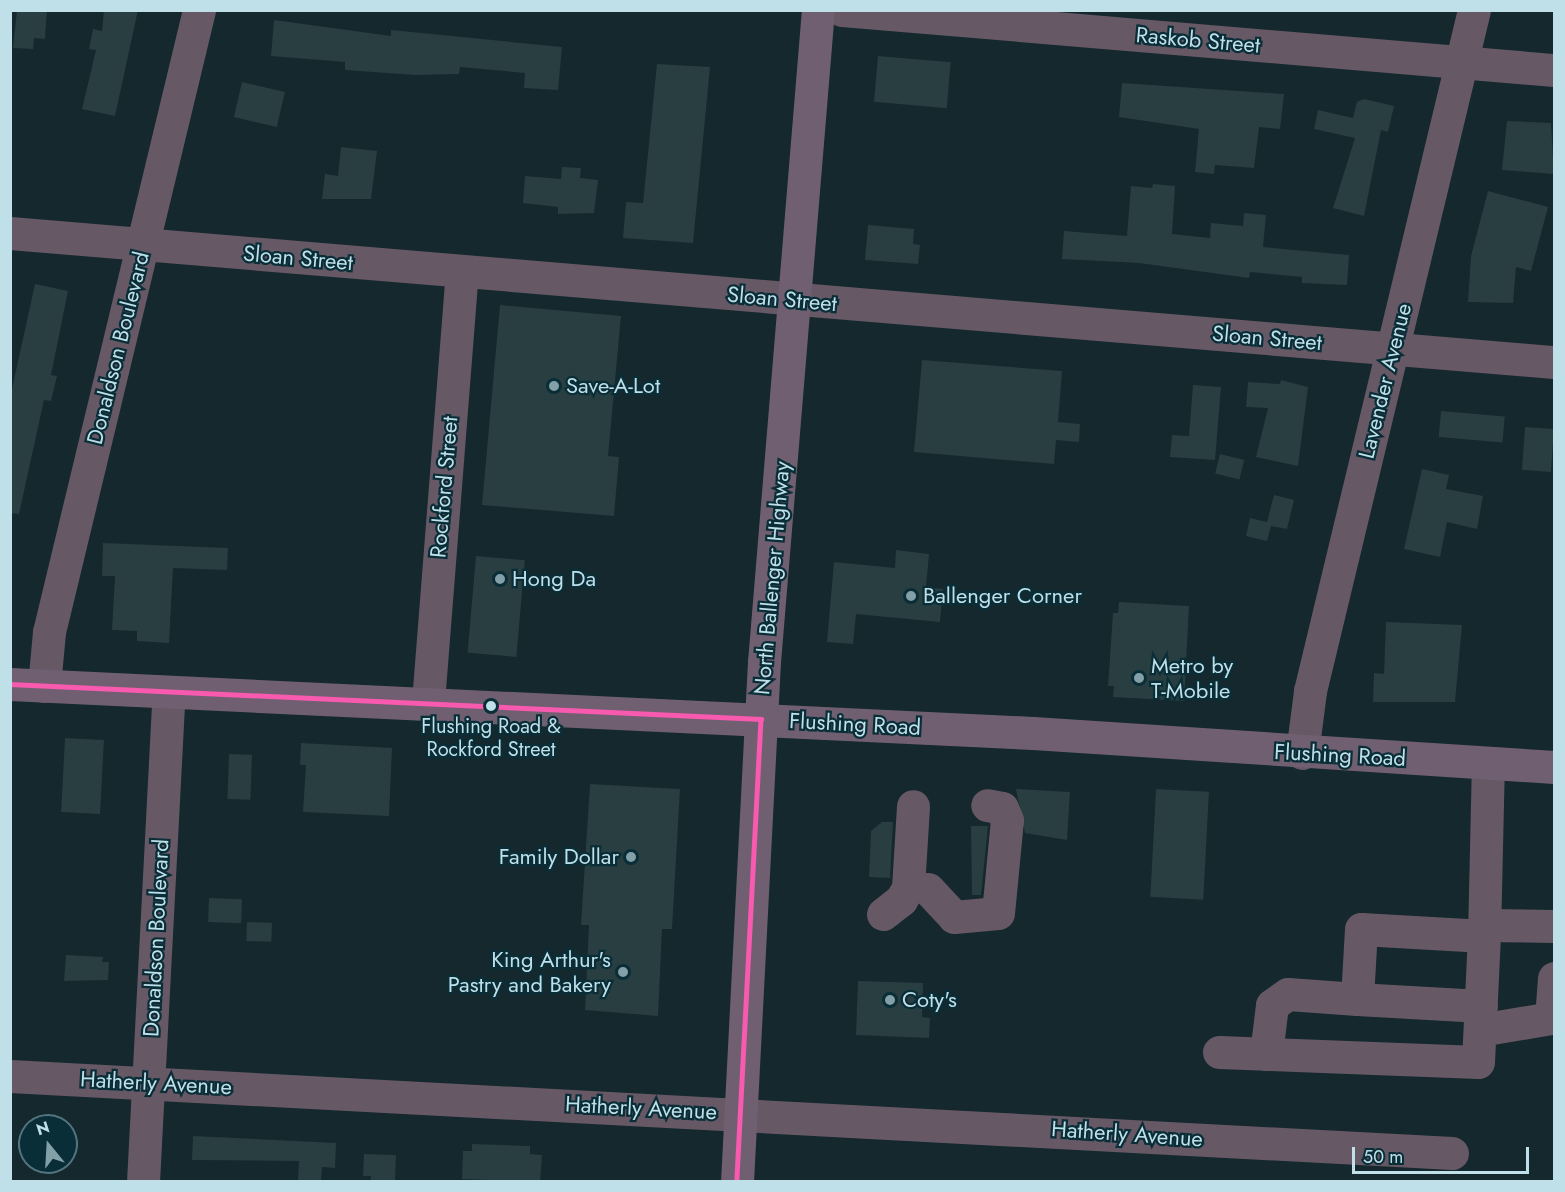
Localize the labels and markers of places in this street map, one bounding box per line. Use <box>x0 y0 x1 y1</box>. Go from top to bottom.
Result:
place label: Save-A-Lot <box>566 373 660 399</box>
marker: Save-A-Lot <box>547 379 561 393</box>
place label: Hong Da <box>512 566 596 592</box>
marker: Hong Da <box>493 572 507 586</box>
place label: Ballenger Corner <box>923 583 1082 609</box>
marker: Ballenger Corner <box>904 589 918 603</box>
place label: Metro by T-Mobile <box>1151 652 1233 704</box>
marker: Metro by T-Mobile <box>1132 671 1146 685</box>
marker: Flushing Road & Rockford Street <box>485 700 497 712</box>
place label: Flushing Road & Rockford Street <box>421 715 561 762</box>
place label: Family Dollar <box>499 844 619 870</box>
marker: Family Dollar <box>624 850 638 864</box>
place label: King Arthur's Pastry and Bakery <box>448 946 611 998</box>
marker: King Arthur's Pastry and Bakery <box>616 965 630 979</box>
place label: Coty's <box>902 987 957 1013</box>
marker: Coty's <box>883 993 897 1007</box>

